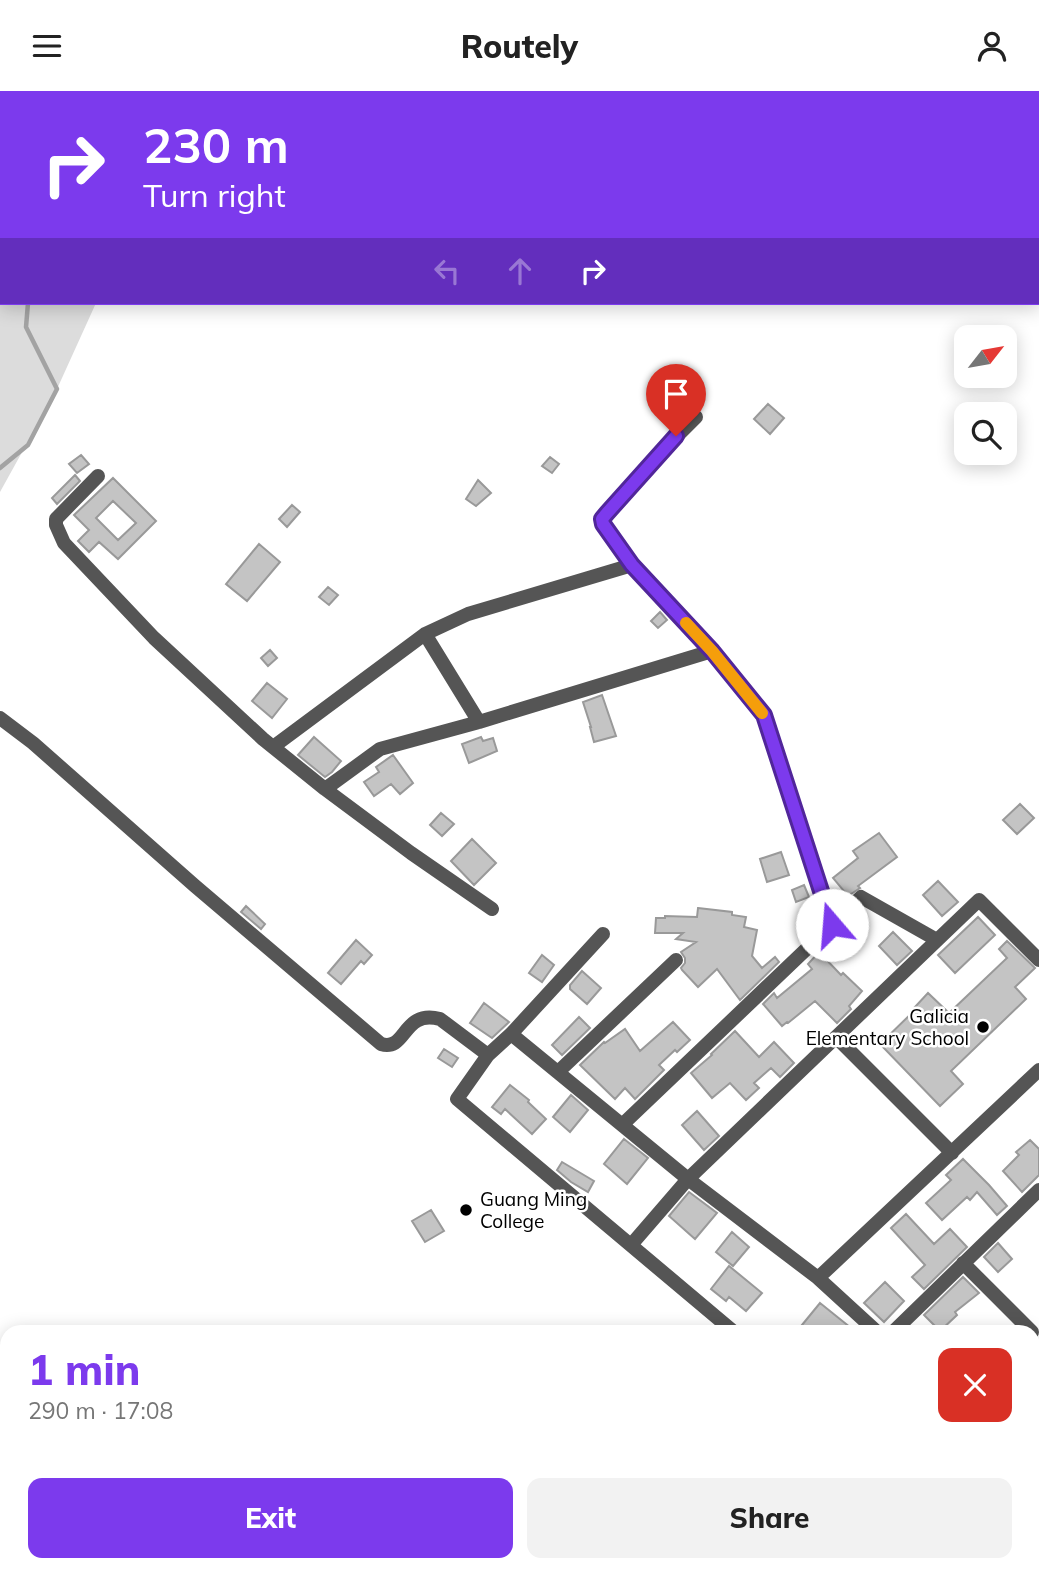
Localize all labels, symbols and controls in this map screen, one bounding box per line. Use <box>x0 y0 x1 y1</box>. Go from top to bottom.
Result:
text: Routely <box>461 26 578 66</box>
icon: menu <box>28 27 66 65</box>
icon: person <box>973 27 1011 65</box>
text: 230 m <box>143 114 289 175</box>
icon: right <box>28 119 119 210</box>
text: Turn right <box>143 175 286 215</box>
icon: left <box>428 252 466 290</box>
icon: ahead <box>501 252 539 290</box>
icon: right <box>574 252 612 290</box>
north arrow <box>954 325 1017 389</box>
map controls <box>954 325 1017 465</box>
pin <box>646 364 706 436</box>
icon: arrive <box>657 375 695 413</box>
button: search <box>954 402 1017 465</box>
position arrow <box>795 888 869 962</box>
place label: Galicia Elementary School <box>806 1004 969 1050</box>
marker: Galicia Elementary School <box>975 1019 991 1035</box>
place label: Guang Ming College <box>480 1187 587 1233</box>
marker: Guang Ming College <box>458 1202 474 1218</box>
text: 1 min <box>28 1343 141 1396</box>
button: close <box>938 1348 1012 1422</box>
text: 290 m · 17:08 <box>28 1396 173 1425</box>
button: Exit <box>28 1478 513 1558</box>
button: Share <box>527 1478 1012 1558</box>

